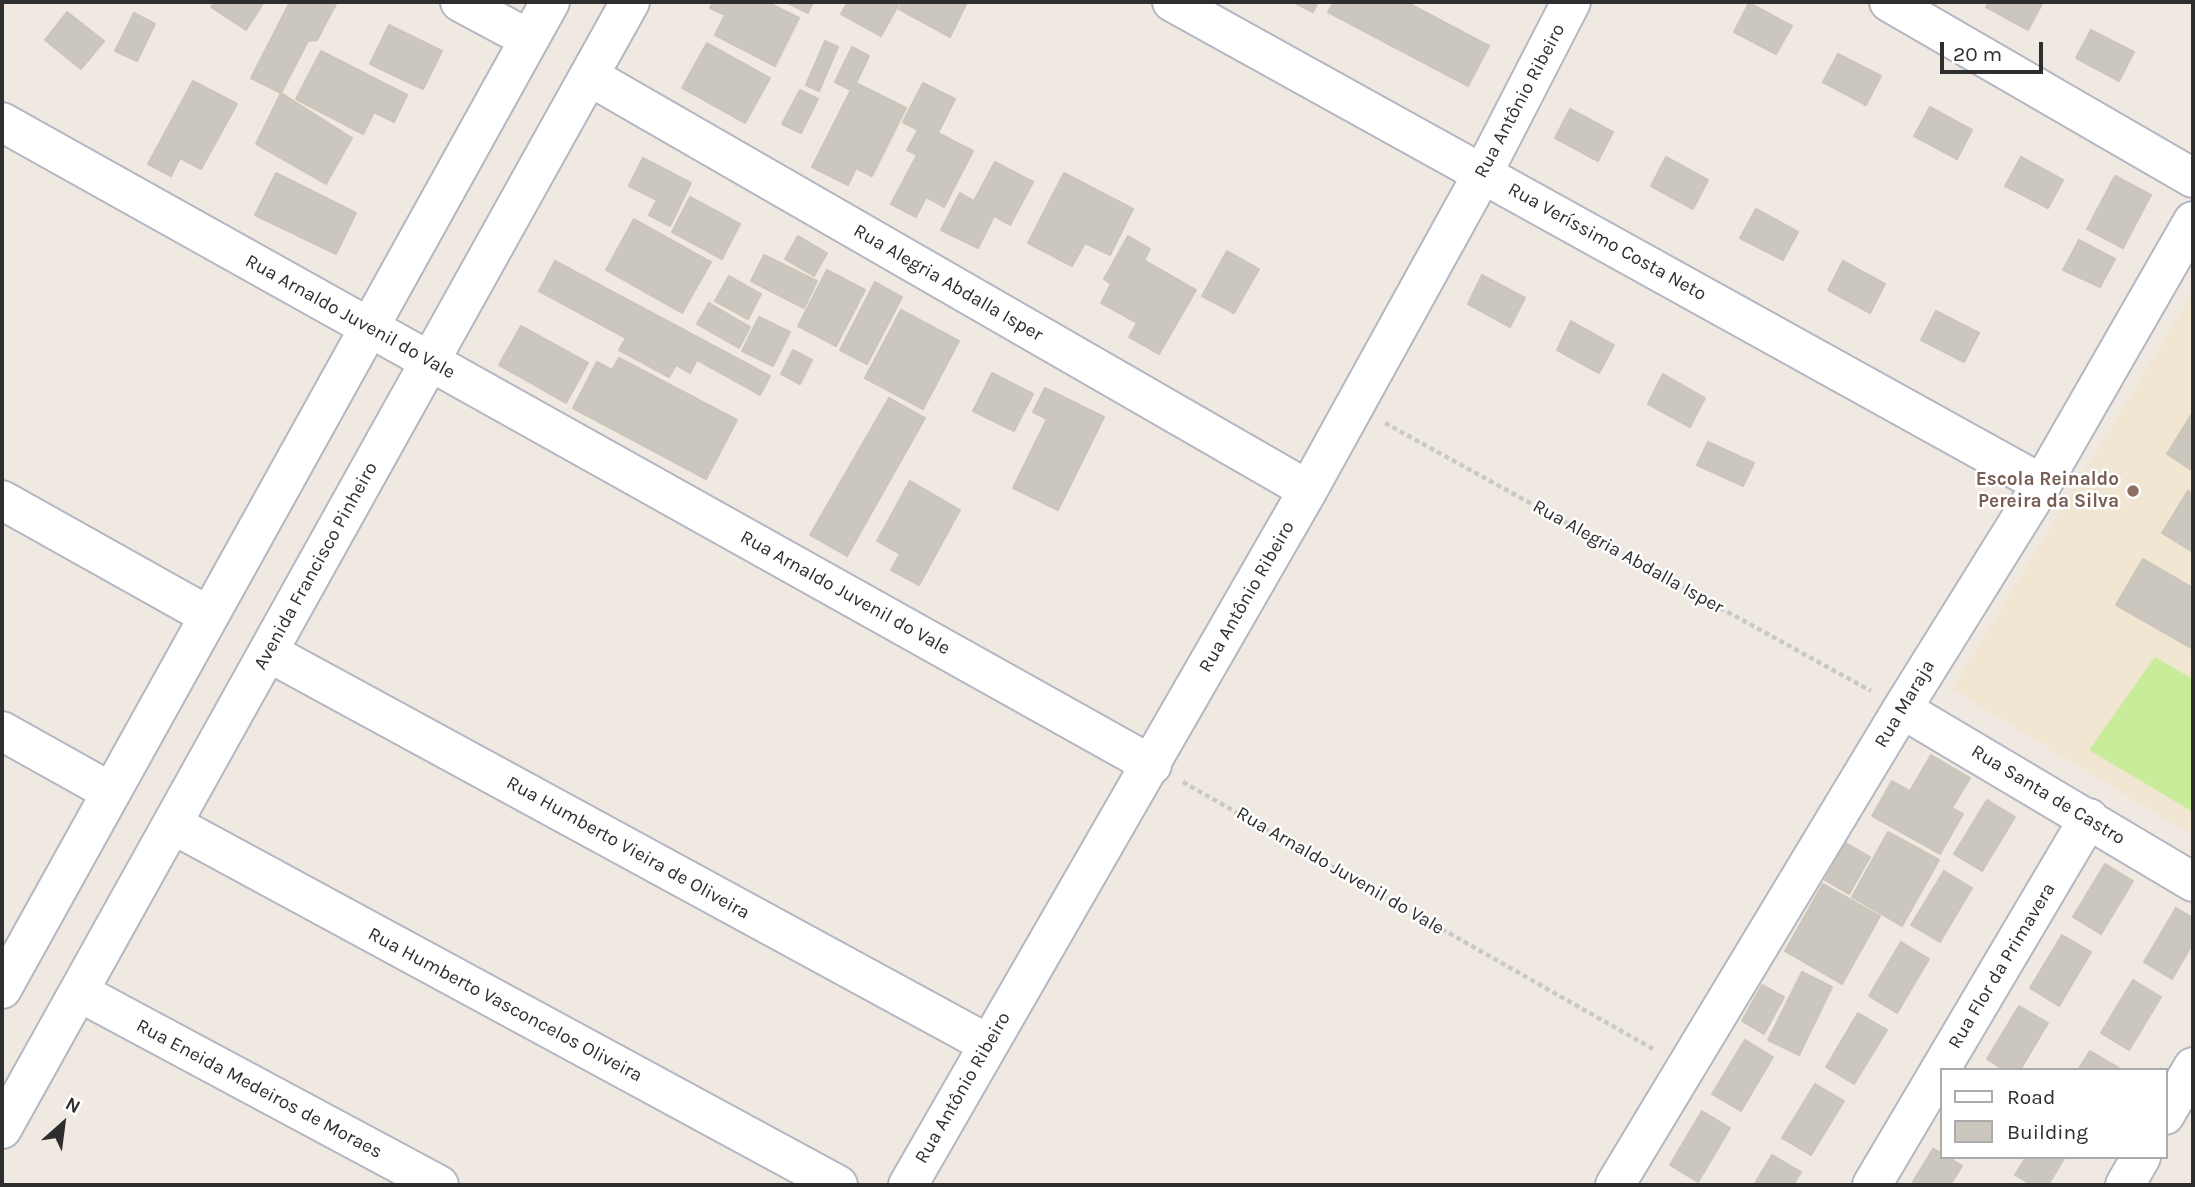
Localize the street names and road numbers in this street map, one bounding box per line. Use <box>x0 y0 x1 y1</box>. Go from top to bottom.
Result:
street label: Rua Antônio Ribeiro <box>1470 20 1570 182</box>
street label: Rua Veríssimo Costa Neto <box>1504 178 1710 306</box>
street label: Rua Alegria Abdalla Isper <box>849 219 1047 347</box>
street label: Rua Arnaldo Juvenil do Vale <box>241 250 459 384</box>
street label: Avenida Francisco Pinheiro <box>249 458 383 674</box>
street label: Rua Alegria Abdalla Isper <box>1529 495 1727 619</box>
street label: Rua Antônio Ribeiro <box>1194 517 1300 677</box>
street label: Rua Arnaldo Juvenil do Vale <box>736 526 954 660</box>
street label: Rua Maraja <box>1870 656 1940 752</box>
street label: Rua Santa de Castro <box>1967 740 2129 850</box>
street label: Rua Humberto Vieira de Oliveira <box>502 771 754 925</box>
street label: Rua Arnaldo Juvenil do Vale <box>1232 802 1448 940</box>
street label: Rua Flor da Primavera <box>1943 879 2061 1053</box>
street label: Rua Humberto Vasconcelos Oliveira <box>364 923 646 1087</box>
street label: Rua Antônio Ribeiro <box>910 1008 1016 1168</box>
street label: Rua Eneida Medeiros de Moraes <box>132 1014 386 1164</box>

